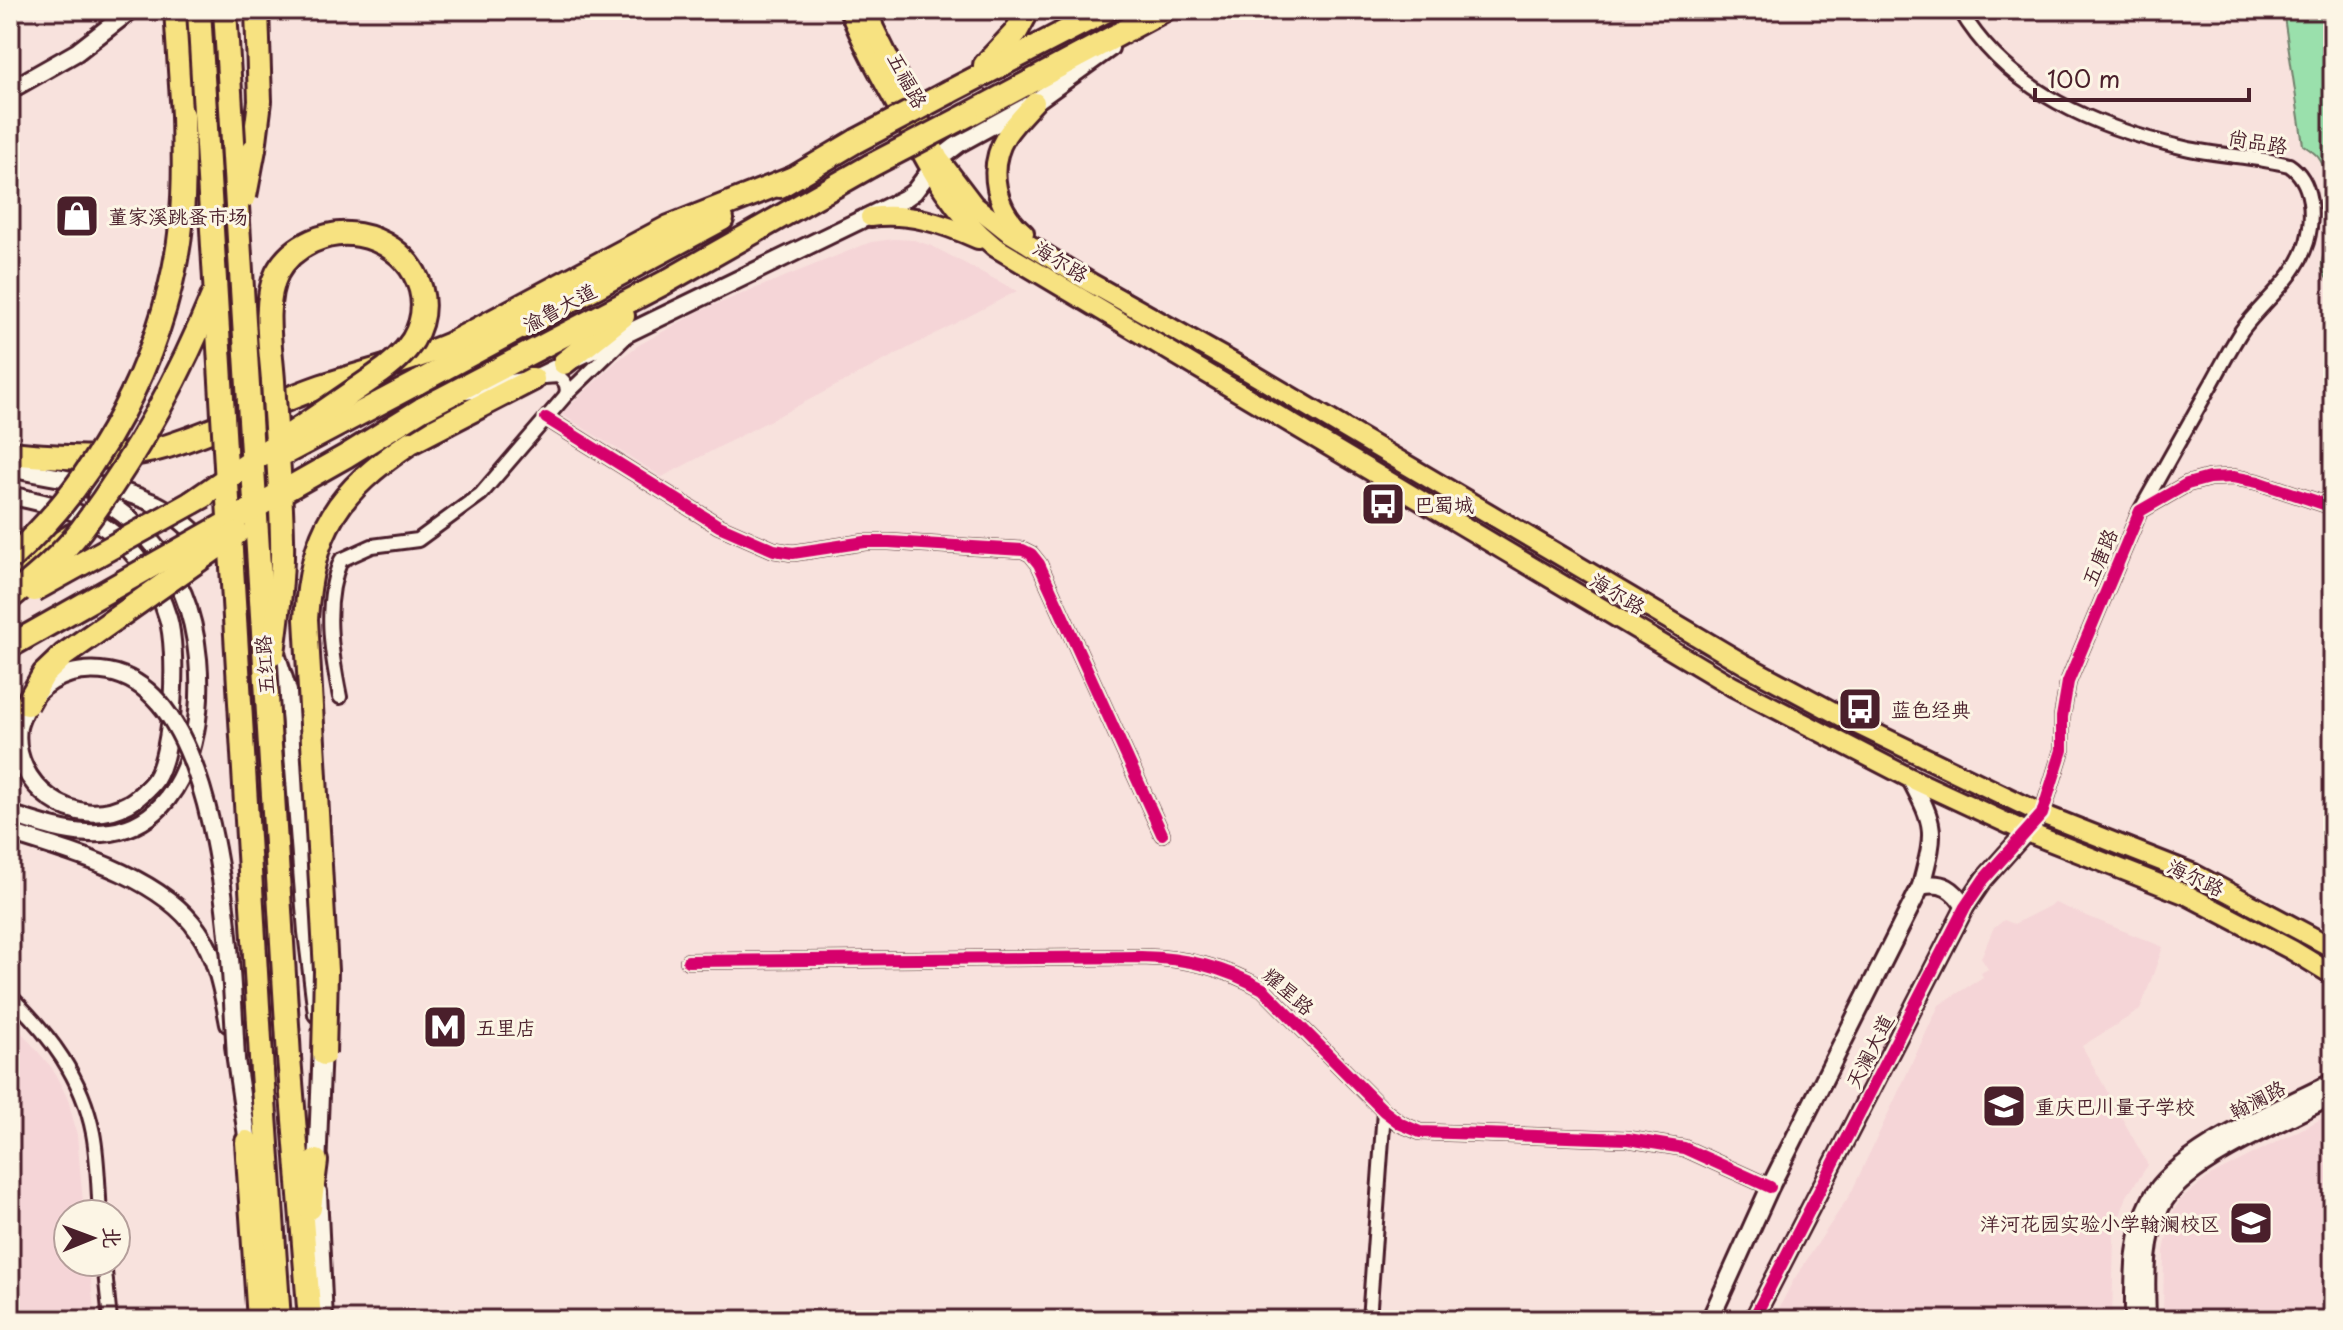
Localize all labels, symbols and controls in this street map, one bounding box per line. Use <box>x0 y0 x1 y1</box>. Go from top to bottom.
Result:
street label: 五福路 <box>881 46 936 114</box>
scale bar <box>2035 52 2249 102</box>
text: 100 m <box>2047 60 2120 96</box>
street label: 尚品路 <box>2226 121 2291 161</box>
shop icon: 董家溪跳蚤市场 <box>53 192 101 240</box>
place label: 董家溪跳蚤市场 <box>108 201 248 231</box>
street label: 海尔路 <box>1028 233 1095 290</box>
street label: 渝鲁大道 <box>517 275 601 339</box>
bus stop icon: 巴蜀城 <box>1359 480 1407 528</box>
place label: 巴蜀城 <box>1414 489 1474 519</box>
street label: 五唐路 <box>2073 523 2125 590</box>
street label: 海尔路 <box>1585 565 1652 622</box>
street label: 五红路 <box>247 633 281 696</box>
bus stop icon: 蓝色经典 <box>1836 685 1884 733</box>
place label: 蓝色经典 <box>1891 694 1971 724</box>
street label: 海尔路 <box>2162 851 2230 904</box>
street label: 耀星路 <box>1257 960 1322 1023</box>
metro station icon: 五里店 <box>421 1003 469 1051</box>
street label: 天澜大道 <box>1837 1009 1901 1093</box>
place label: 五里店 <box>476 1012 536 1042</box>
street label: 翰澜路 <box>2223 1072 2291 1126</box>
school or university icon: 重庆巴川量子学校 <box>1980 1082 2028 1130</box>
place label: 重庆巴川量子学校 <box>2035 1091 2195 1121</box>
north arrow <box>52 1198 132 1278</box>
school or university icon: 洋河花园实验小学翰澜校区 <box>2227 1199 2275 1247</box>
place label: 洋河花园实验小学翰澜校区 <box>1980 1208 2220 1238</box>
text: 北 <box>97 1226 130 1249</box>

